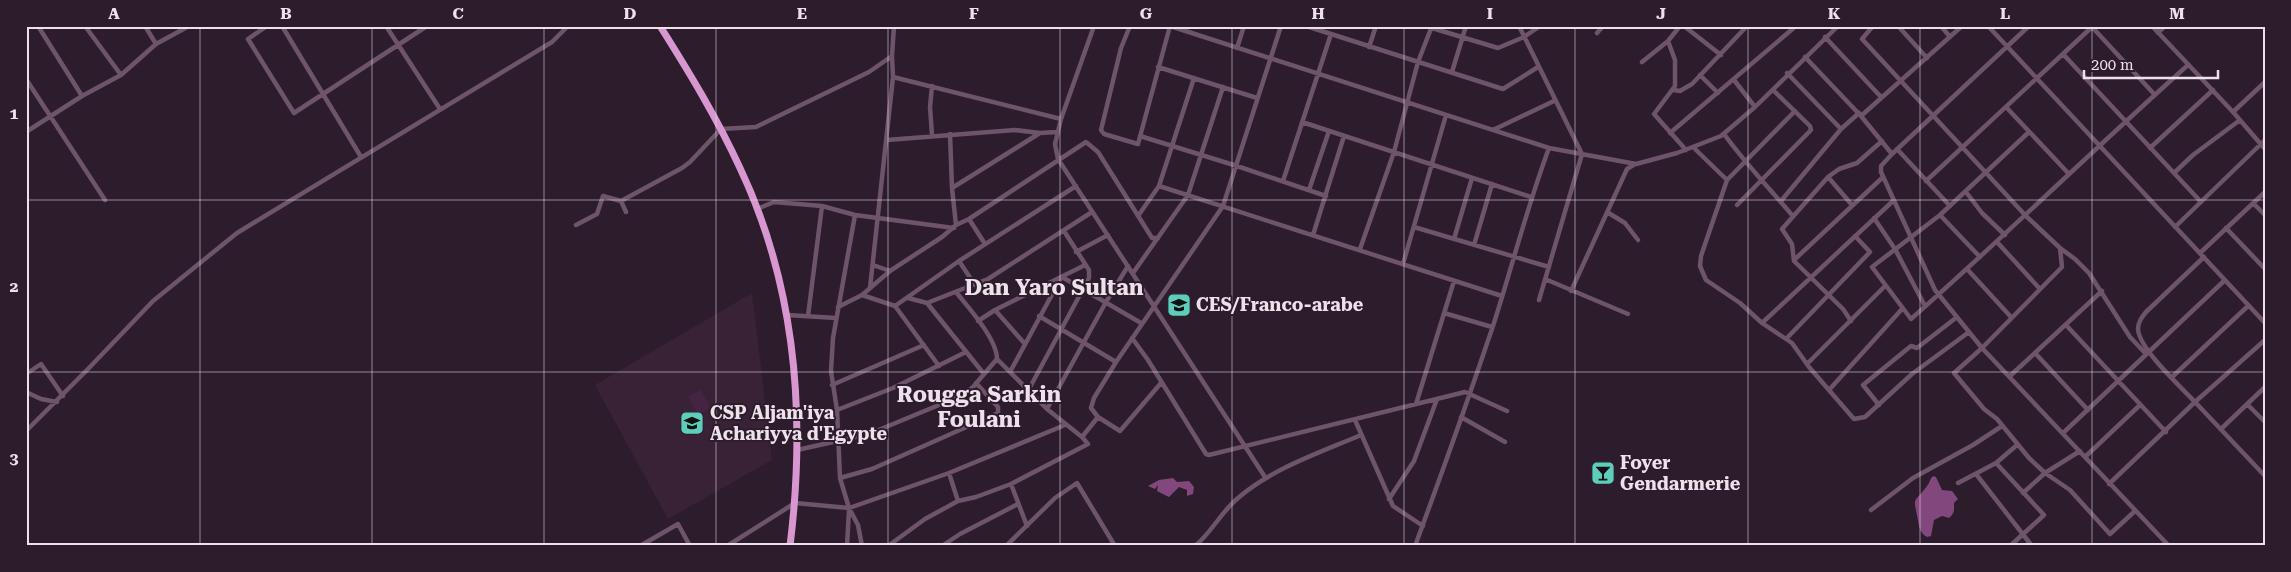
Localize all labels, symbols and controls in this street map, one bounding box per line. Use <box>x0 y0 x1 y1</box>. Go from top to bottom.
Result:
text: A <box>108 4 120 23</box>
text: B <box>280 4 292 23</box>
text: C <box>452 4 464 23</box>
text: D <box>624 4 637 23</box>
text: E <box>797 4 807 23</box>
text: F <box>969 4 979 23</box>
text: G <box>1140 4 1153 23</box>
text: H <box>1311 4 1325 23</box>
text: I <box>1487 4 1493 23</box>
text: J <box>1656 4 1666 23</box>
text: K <box>1828 4 1841 23</box>
text: L <box>2000 4 2010 23</box>
text: M <box>2169 4 2185 23</box>
scale bar <box>2084 48 2217 80</box>
text: 200 m <box>2091 56 2134 74</box>
text: 1 <box>10 104 19 123</box>
district label: Dan Yaro Sultan <box>964 275 1144 300</box>
text: 2 <box>10 277 19 296</box>
school or university icon: CES/Franco-arabe <box>1166 292 1192 318</box>
place label: CES/Franco-arabe <box>1196 294 1364 315</box>
district label: Rougga Sarkin Foulani <box>897 382 1061 432</box>
place label: CSP Aljam'iya Achariyya d'Egypte <box>710 402 888 444</box>
school or university icon: CSP Aljam'iya Achariyya d'Egypte <box>679 410 705 436</box>
text: 3 <box>10 449 19 468</box>
place label: Foyer Gendarmerie <box>1620 452 1741 494</box>
bar icon: Foyer Gendarmerie <box>1590 460 1616 486</box>

